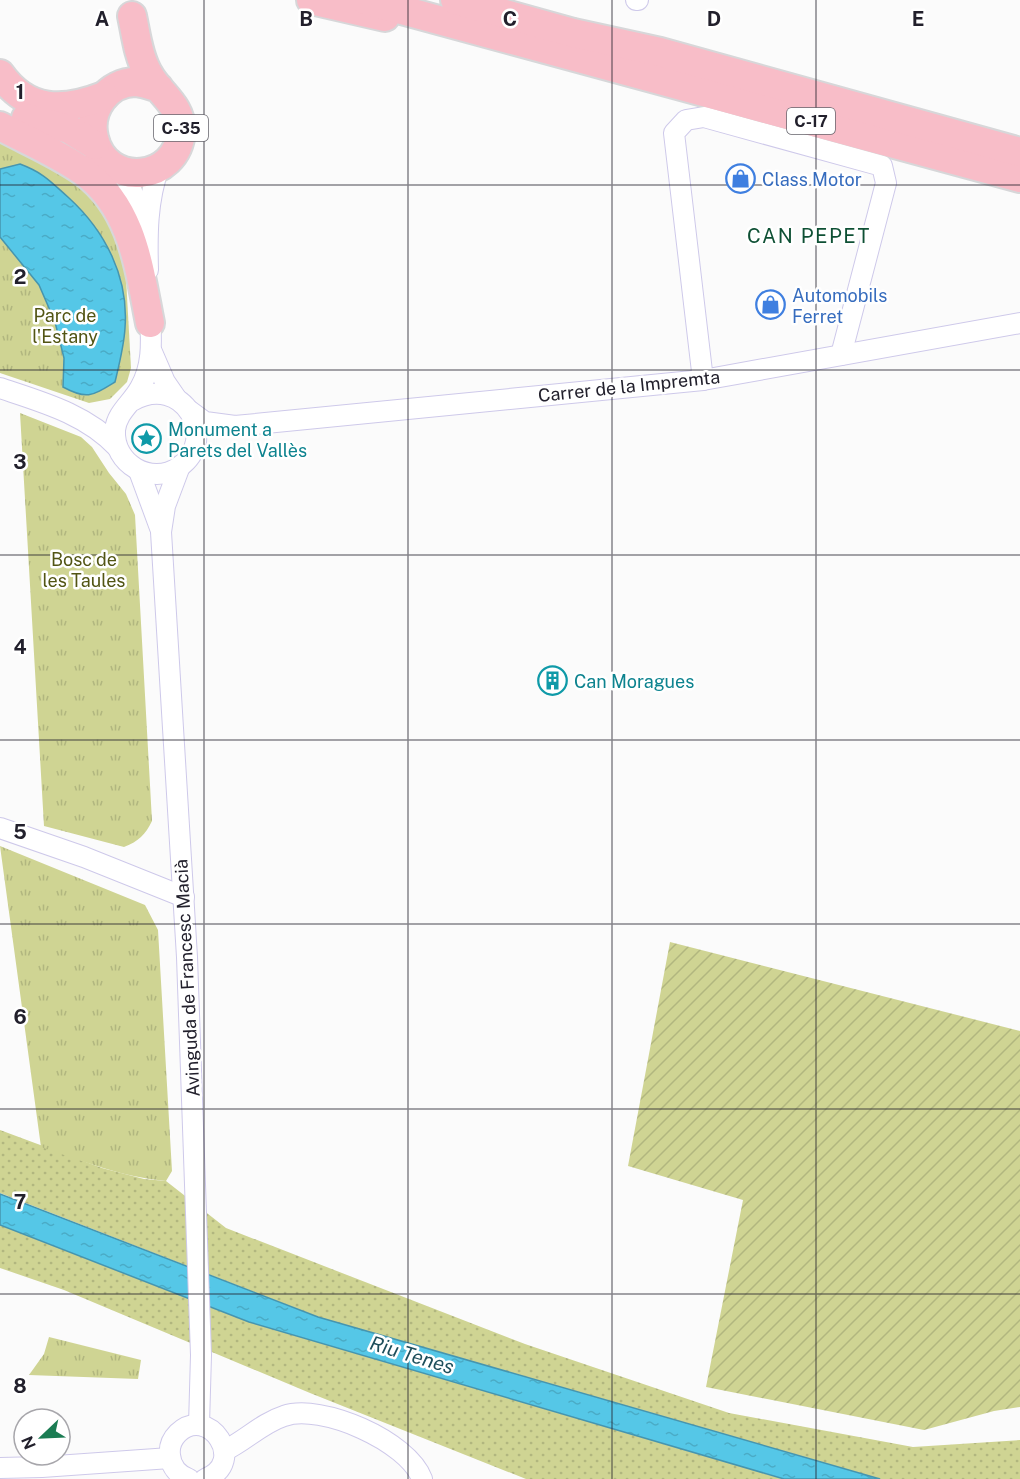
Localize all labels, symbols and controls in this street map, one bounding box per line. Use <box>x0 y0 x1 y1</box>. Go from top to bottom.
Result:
text: A <box>95 7 109 31</box>
text: B <box>299 7 313 31</box>
text: C <box>503 7 517 31</box>
text: D <box>707 7 721 31</box>
text: E <box>912 7 924 31</box>
text: 1 <box>16 80 24 104</box>
road number: C-17 <box>787 108 835 134</box>
road number: C-35 <box>154 115 208 141</box>
shop icon: Class Motor <box>725 163 757 195</box>
place label: Class Motor <box>762 169 862 190</box>
district label: CAN PEPET <box>747 224 871 248</box>
text: 2 <box>14 265 26 289</box>
place label: Automobils Ferret <box>792 285 887 327</box>
shop icon: Automobils Ferret <box>755 289 787 321</box>
park label: Parc de l'Estany <box>32 305 98 347</box>
street label: Carrer de la Impremta <box>537 366 721 406</box>
place label: Monument a Parets del Vallès <box>168 419 307 461</box>
place icon: Monument a Parets del Vallès <box>131 423 163 455</box>
text: 3 <box>13 450 27 474</box>
park label: Bosc de les Taules <box>43 549 125 591</box>
text: 4 <box>13 635 27 659</box>
building icon: Can Moragues <box>537 665 569 697</box>
place label: Can Moragues <box>574 671 694 692</box>
text: 5 <box>13 820 27 844</box>
street label: Avinguda de Francesc Macià <box>170 859 204 1097</box>
text: 6 <box>13 1005 27 1029</box>
text: 7 <box>14 1190 26 1214</box>
water label: Riu Tenes <box>367 1331 457 1379</box>
text: 8 <box>13 1374 27 1398</box>
north arrow <box>12 1407 72 1467</box>
text: N <box>17 1433 40 1452</box>

